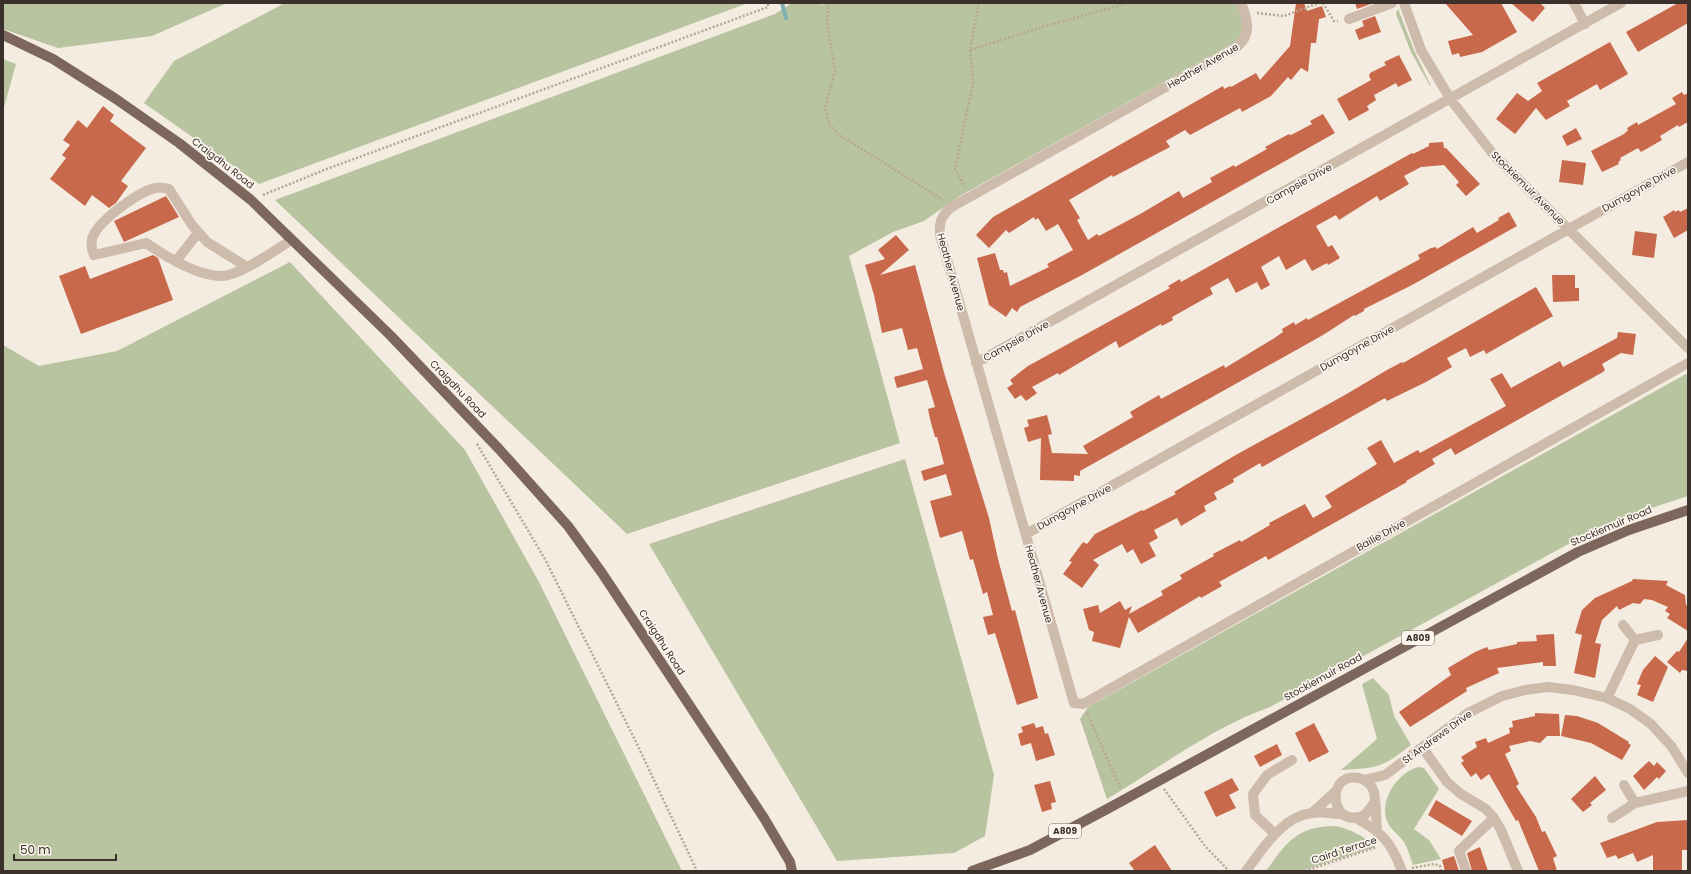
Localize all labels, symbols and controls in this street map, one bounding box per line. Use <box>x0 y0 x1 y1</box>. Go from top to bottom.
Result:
street label: Heather Avenue <box>1165 39 1241 93</box>
street label: Craigdhu Road <box>189 134 257 192</box>
street label: Stockiemuir Avenue <box>1488 148 1568 228</box>
street label: Campsie Drive <box>1263 160 1335 208</box>
street label: Dumgoyne Drive <box>1599 162 1679 216</box>
street label: Heather Avenue <box>933 231 969 313</box>
street label: Campsie Drive <box>980 317 1052 365</box>
street label: Dumgoyne Drive <box>1317 321 1397 375</box>
street label: Craigdhu Road <box>426 357 490 421</box>
street label: Dumgoyne Drive <box>1034 480 1114 534</box>
street label: Stockiemuir Road <box>1568 502 1654 550</box>
street label: Bailie Drive <box>1354 515 1408 555</box>
street label: Heather Avenue <box>1021 543 1057 625</box>
street label: Craigdhu Road <box>635 606 689 678</box>
road number: A809 <box>1402 631 1434 645</box>
street label: Stockiemuir Road <box>1281 649 1365 705</box>
street label: St Andrews Drive <box>1399 706 1475 768</box>
road number: A809 <box>1049 824 1081 838</box>
street label: Caird Terrace <box>1309 832 1379 868</box>
scale bar <box>14 836 116 862</box>
text: 50 m <box>20 841 51 858</box>

